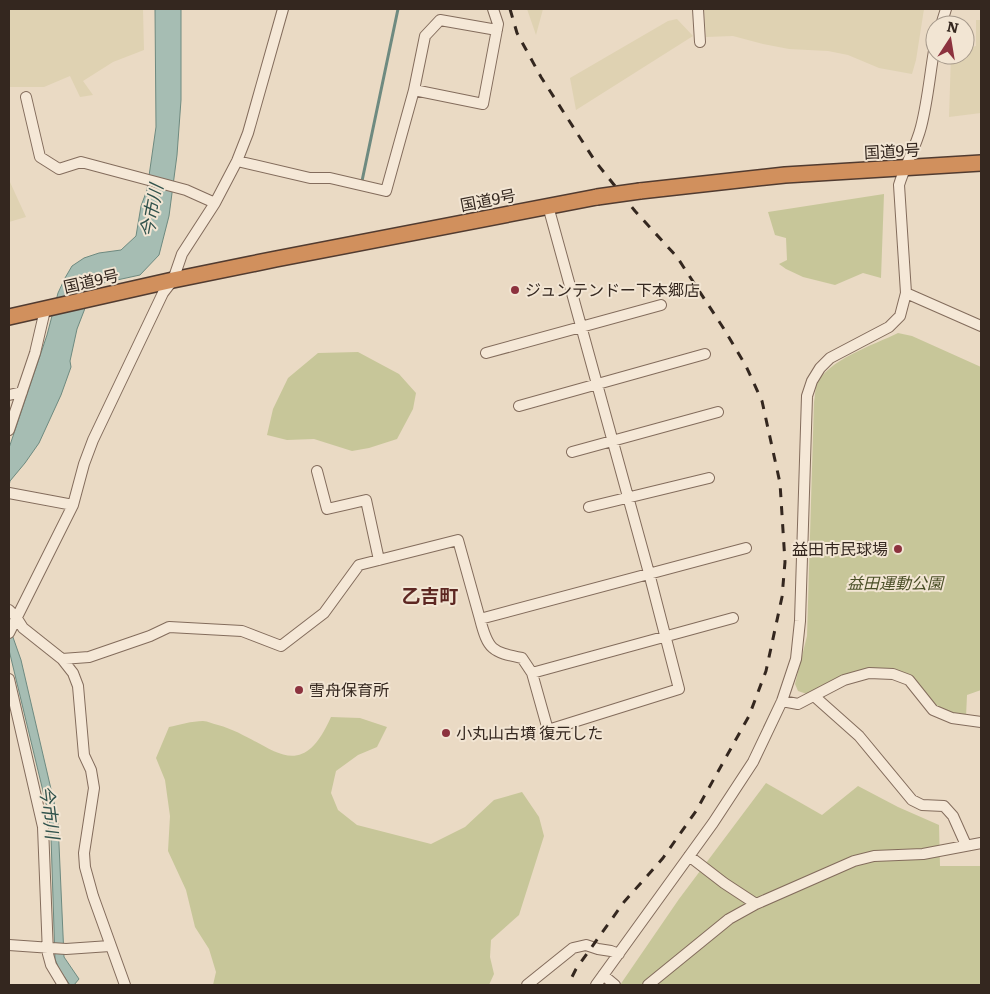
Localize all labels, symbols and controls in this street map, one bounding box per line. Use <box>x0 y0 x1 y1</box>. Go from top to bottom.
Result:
north arrow <box>925 15 975 65</box>
text: N <box>945 15 961 37</box>
street label: 国道9号 <box>863 137 921 163</box>
water label: 今市川 <box>132 180 169 240</box>
street label: 国道9号 <box>458 182 518 216</box>
street label: 国道9号 <box>61 262 121 298</box>
place label: ジュンテンドー下本郷店 <box>525 277 700 301</box>
marker: ジュンテンドー下本郷店 <box>509 284 521 296</box>
place label: 益田市民球場 <box>792 536 888 560</box>
marker: 益田市民球場 <box>892 543 904 555</box>
park label: 益田運動公園 <box>847 570 945 594</box>
district label: 乙吉町 <box>401 581 459 609</box>
place label: 雪舟保育所 <box>309 677 389 701</box>
marker: 雪舟保育所 <box>293 684 305 696</box>
place label: 小丸山古墳 復元した <box>456 720 603 744</box>
marker: 小丸山古墳 復元した <box>440 727 452 739</box>
water label: 今市川 <box>34 783 67 842</box>

